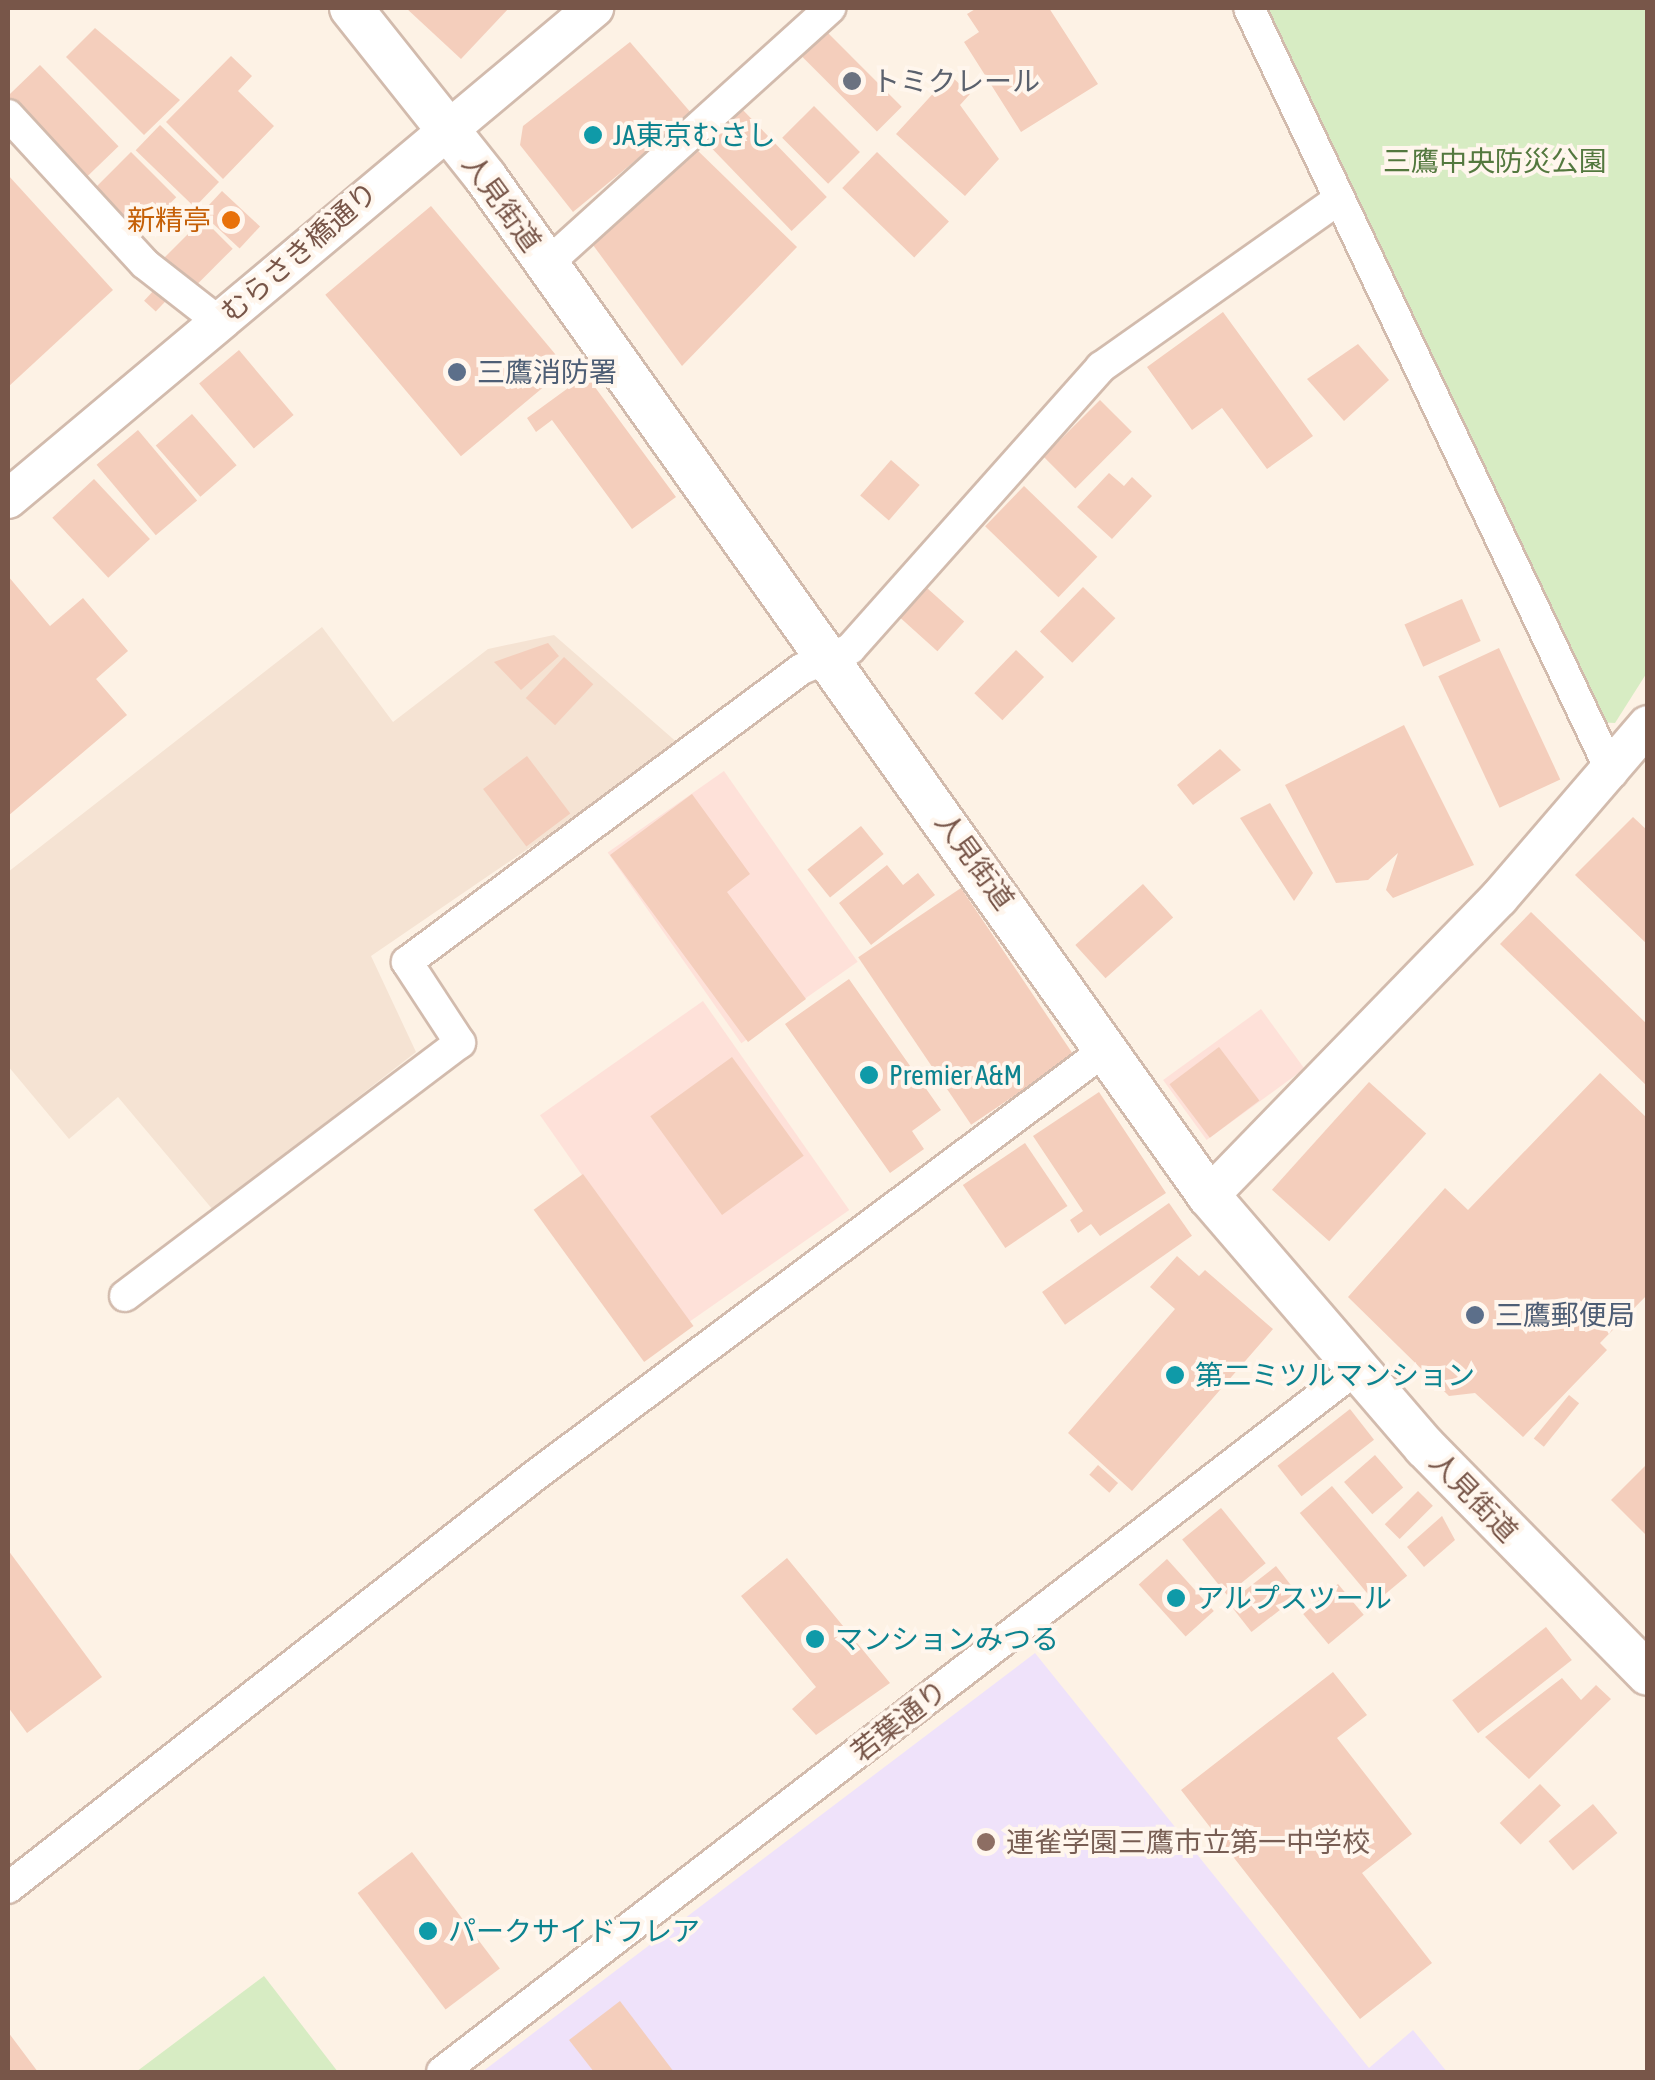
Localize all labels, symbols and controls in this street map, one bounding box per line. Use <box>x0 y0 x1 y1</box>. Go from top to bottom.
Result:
place label: トミクレール <box>872 64 1040 98</box>
marker: トミクレール <box>841 70 863 92</box>
place label: JA東京むさし <box>613 118 776 152</box>
marker: JA東京むさし <box>582 124 604 146</box>
park label: 三鷹中央防災公園 <box>1383 144 1607 178</box>
street label: 人見街道 <box>455 148 549 258</box>
street label: むらさき橋通り <box>214 175 384 329</box>
place label: 新精亭 <box>127 203 211 237</box>
marker: 新精亭 <box>220 209 242 231</box>
place label: 三鷹消防署 <box>477 355 617 389</box>
marker: 三鷹消防署 <box>446 361 468 383</box>
street label: 人見街道 <box>928 806 1022 916</box>
place label: Premier A&M <box>889 1058 1022 1092</box>
marker: Premier A&M <box>858 1064 880 1086</box>
place label: 三鷹郵便局 <box>1495 1298 1635 1332</box>
marker: 三鷹郵便局 <box>1464 1304 1486 1326</box>
place label: 第二ミツルマンション <box>1195 1358 1475 1392</box>
marker: 第二ミツルマンション <box>1164 1364 1186 1386</box>
street label: 人見街道 <box>1423 1445 1525 1549</box>
place label: アルプスツール <box>1196 1581 1392 1615</box>
marker: アルプスツール <box>1165 1587 1187 1609</box>
place label: マンションみつる <box>835 1622 1059 1656</box>
marker: マンションみつる <box>804 1628 826 1650</box>
street label: 若葉通り <box>845 1673 953 1769</box>
place label: 連雀学園三鷹市立第一中学校 <box>1006 1825 1370 1859</box>
marker: 連雀学園三鷹市立第一中学校 <box>975 1831 997 1853</box>
place label: パークサイドフレア <box>448 1914 700 1948</box>
marker: パークサイドフレア <box>417 1920 439 1942</box>

